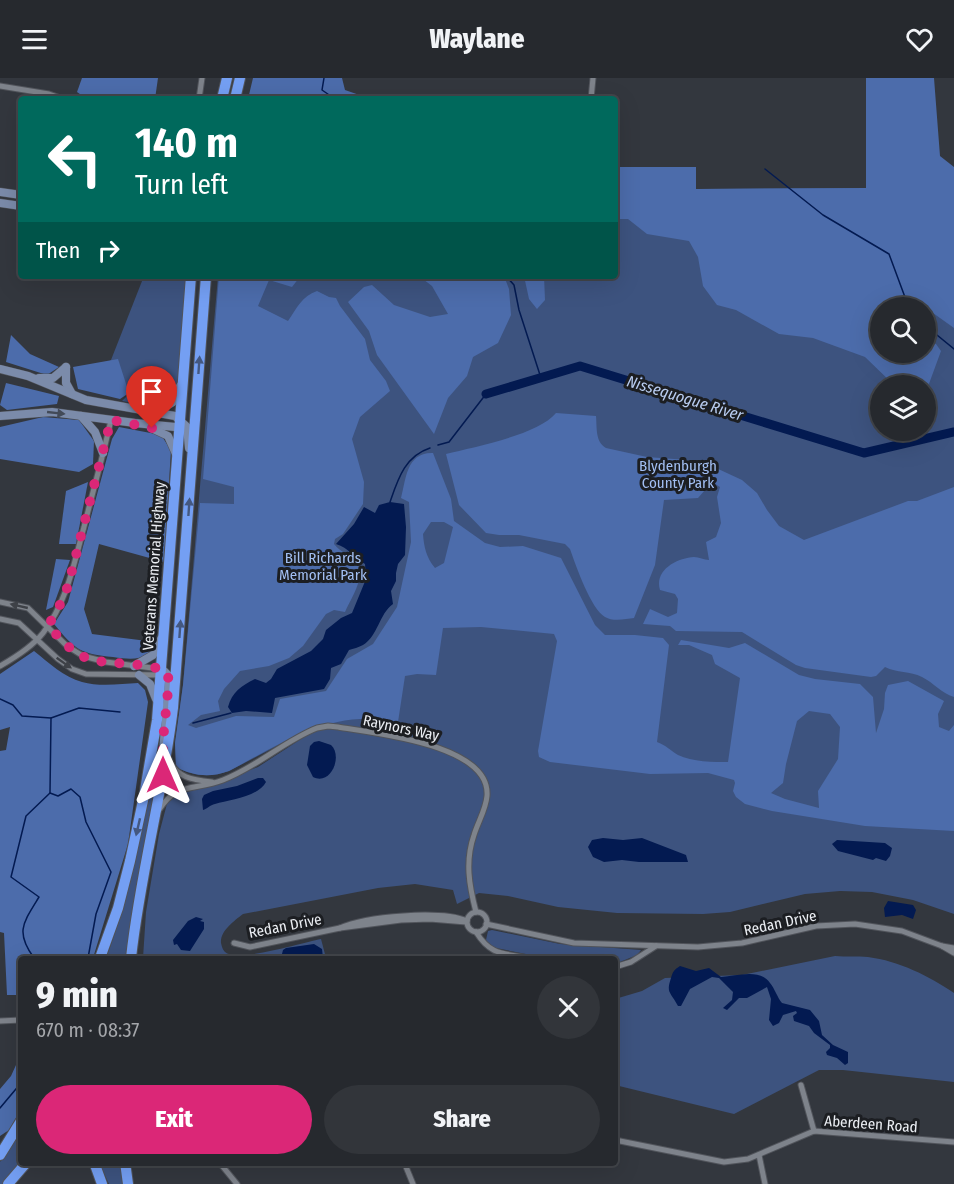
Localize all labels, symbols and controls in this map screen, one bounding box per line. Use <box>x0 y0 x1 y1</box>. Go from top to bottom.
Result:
icon: menu <box>18 23 51 56</box>
text: Waylane <box>429 23 525 55</box>
icon: heart <box>903 23 936 56</box>
text: 140 m <box>135 118 238 168</box>
icon: left <box>36 120 114 198</box>
text: Turn left <box>135 169 228 201</box>
icon: right <box>92 234 125 267</box>
text: Then <box>36 237 80 264</box>
map controls <box>870 297 936 441</box>
button: search <box>870 297 936 363</box>
one-way arrow <box>194 355 204 374</box>
pin <box>126 366 177 428</box>
water label: Nissequogue River <box>625 371 746 425</box>
icon: arrive <box>135 375 168 408</box>
button: layers <box>870 375 936 441</box>
one-way arrow <box>46 408 65 418</box>
park label: Blydenburgh County Park <box>639 457 717 492</box>
street label: Veterans Memorial Highway <box>139 481 169 651</box>
one-way arrow <box>184 497 194 516</box>
park label: Bill Richards Memorial Park <box>279 549 367 584</box>
one-way arrow <box>9 600 28 610</box>
one-way arrow <box>175 620 185 639</box>
one-way arrow <box>55 657 71 669</box>
street label: Raynors Way <box>361 711 441 745</box>
position arrow <box>131 743 195 807</box>
one-way arrow <box>132 818 142 837</box>
street label: Redan Drive <box>742 907 818 939</box>
street label: Redan Drive <box>247 910 323 942</box>
text: 9 min <box>36 973 118 1017</box>
button: close <box>537 976 600 1039</box>
text: 670 m · 08:37 <box>36 1018 139 1042</box>
button: Exit <box>36 1085 312 1154</box>
button: Share <box>324 1085 600 1154</box>
street label: Aberdeen Road <box>824 1112 918 1136</box>

